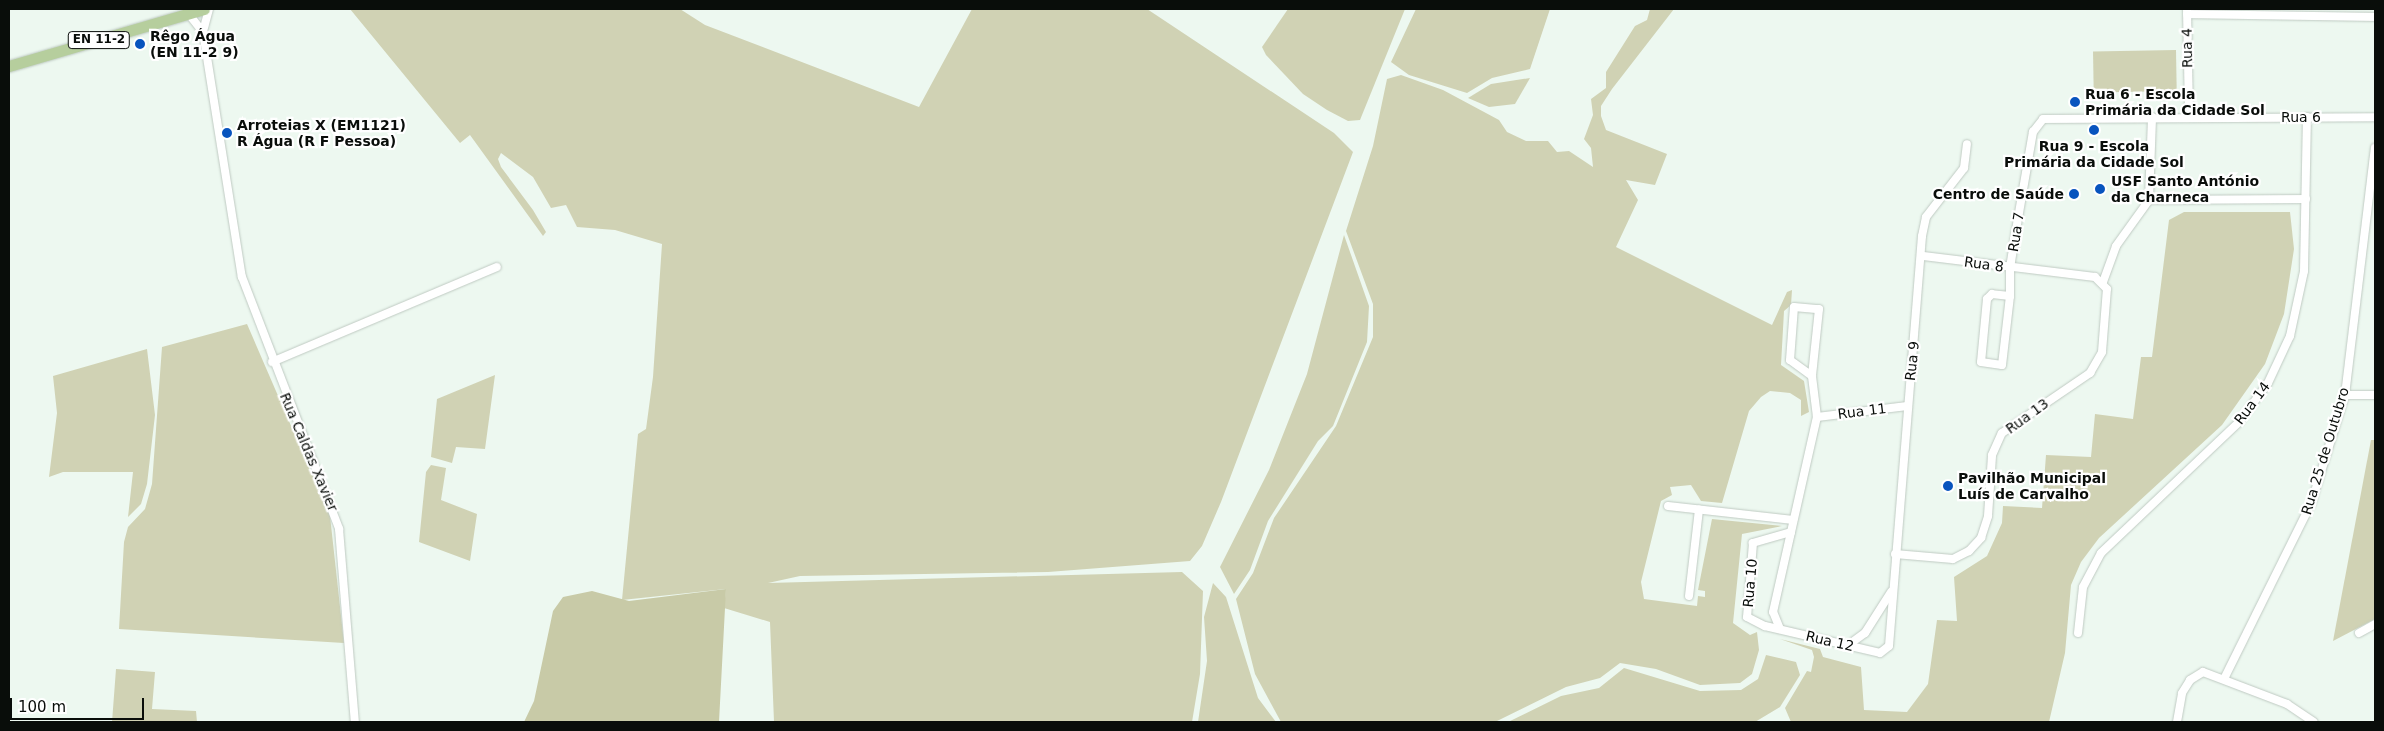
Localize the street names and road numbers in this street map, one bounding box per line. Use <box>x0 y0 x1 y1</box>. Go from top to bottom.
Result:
street label: Rua 4 <box>2178 28 2196 68</box>
road number: EN 11-2 <box>68 30 130 50</box>
street label: Rua 6 <box>2281 109 2321 125</box>
street label: Rua 7 <box>2005 211 2027 253</box>
street label: Rua 8 <box>1963 253 2005 275</box>
street label: Rua 9 <box>1902 340 1922 382</box>
street label: Rua 14 <box>2231 378 2273 428</box>
street label: Rua 25 de Outubro <box>2298 385 2352 517</box>
street label: Rua Caldas Xavier <box>276 390 342 514</box>
street label: Rua 13 <box>2002 395 2052 437</box>
street label: Rua 11 <box>1837 400 1887 422</box>
street label: Rua 10 <box>1740 558 1760 608</box>
street label: Rua 12 <box>1804 627 1856 655</box>

